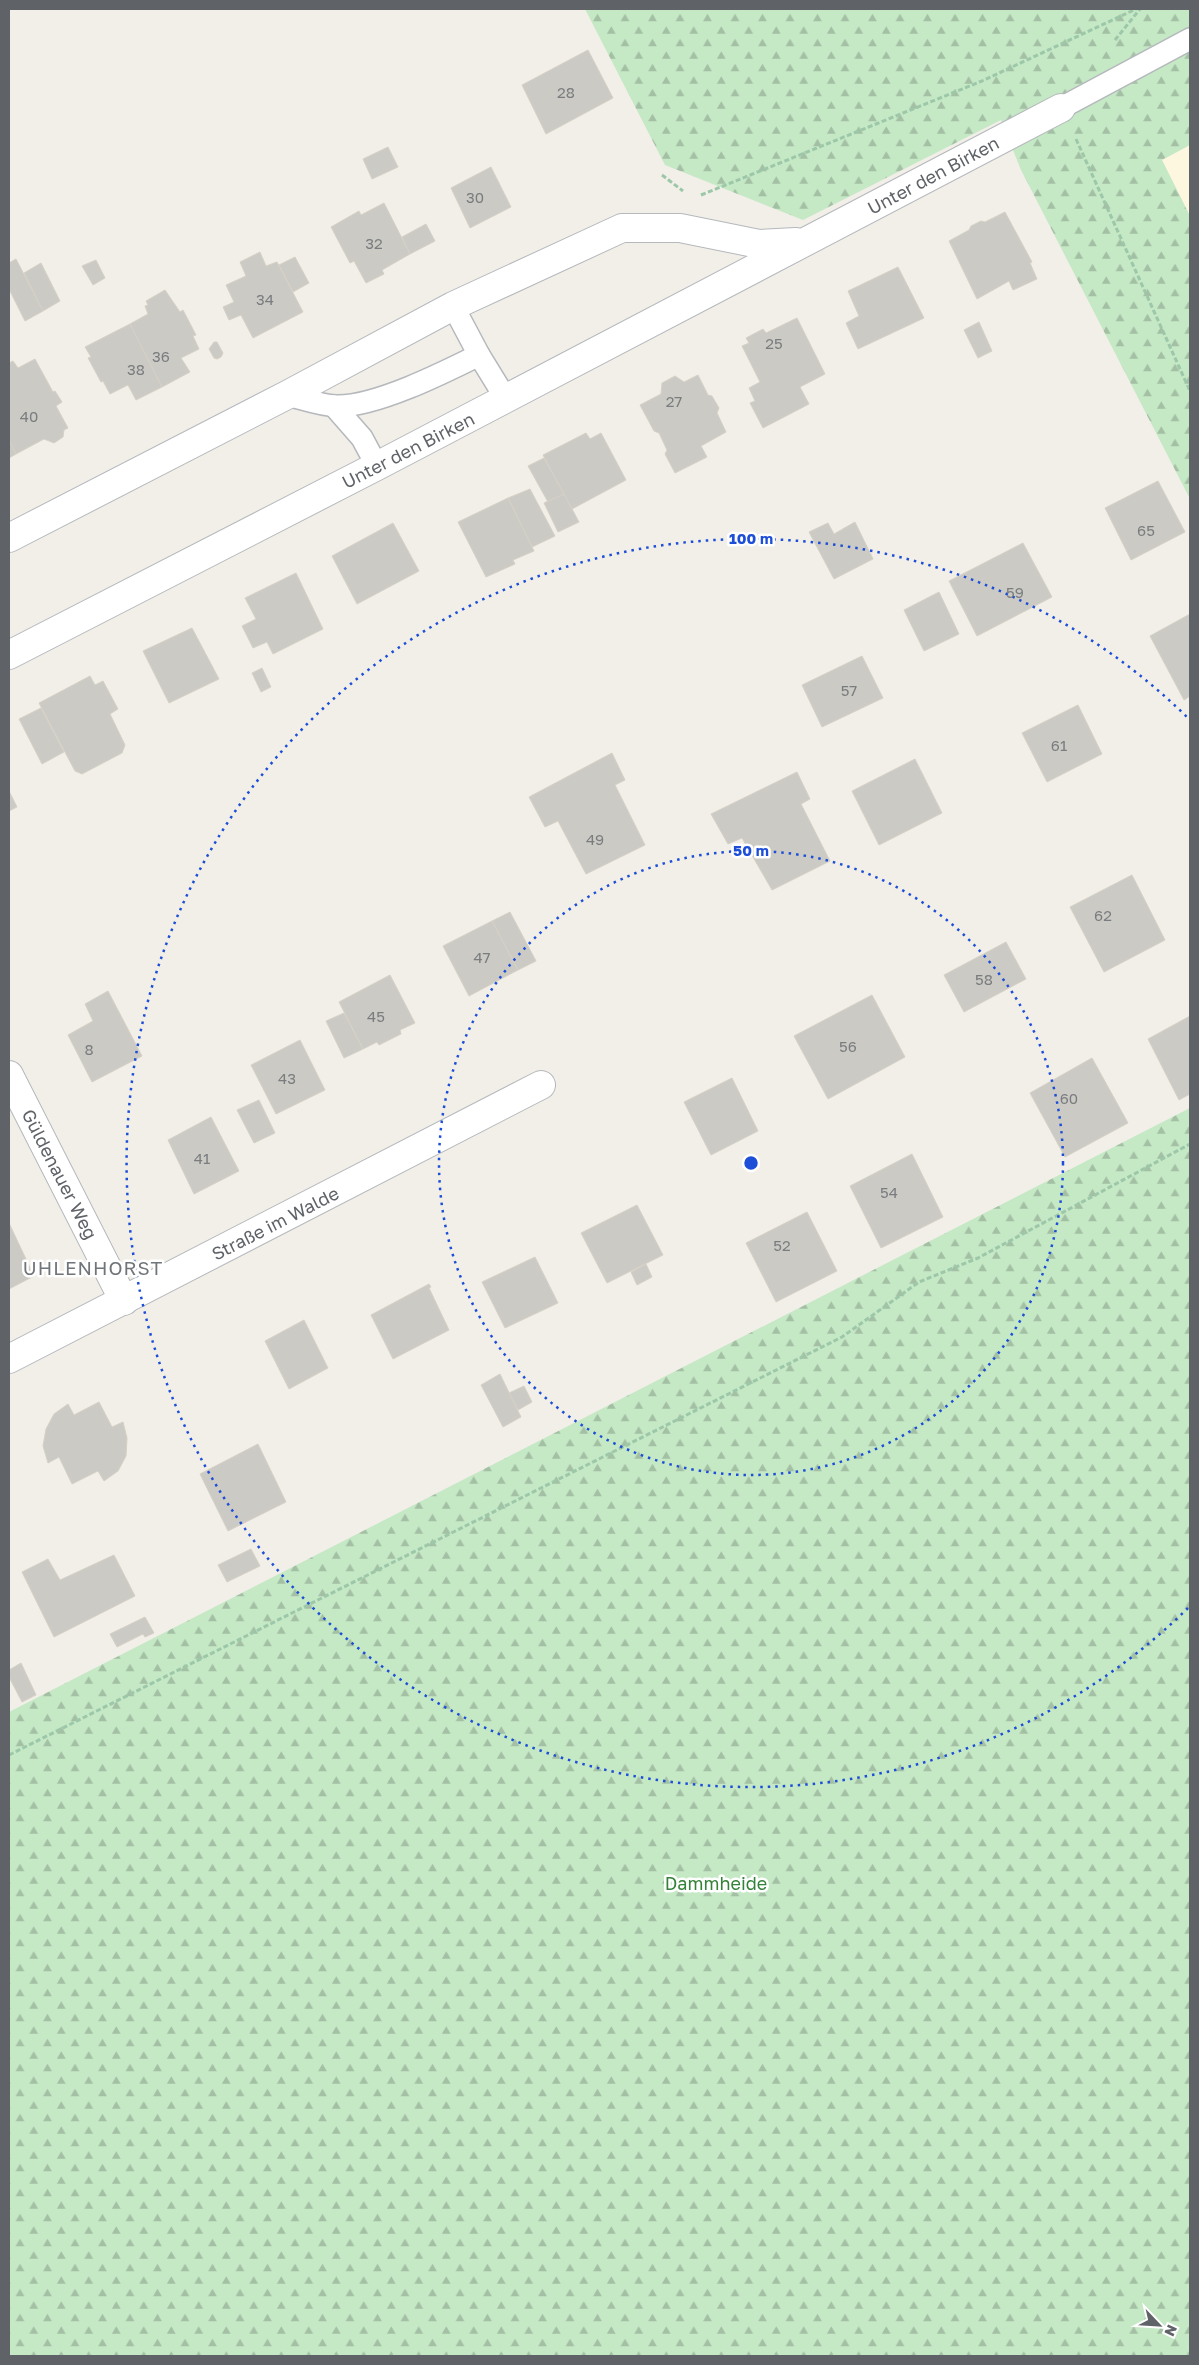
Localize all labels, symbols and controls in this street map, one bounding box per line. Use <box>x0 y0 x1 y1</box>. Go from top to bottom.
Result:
house number: 28 <box>557 83 575 101</box>
street label: Unter den Birken <box>864 131 1002 219</box>
house number: 30 <box>466 188 484 206</box>
house number: 32 <box>365 234 383 252</box>
house number: 34 <box>256 290 274 308</box>
house number: 25 <box>765 334 783 352</box>
house number: 36 <box>152 347 170 365</box>
house number: 38 <box>127 360 145 378</box>
house number: 27 <box>666 392 682 410</box>
house number: 40 <box>20 407 38 425</box>
street label: Unter den Birken <box>338 407 478 493</box>
house number: 65 <box>1137 521 1155 539</box>
text: 100 m <box>729 529 773 547</box>
house number: 59 <box>1006 583 1024 601</box>
house number: 57 <box>841 681 857 699</box>
house number: 61 <box>1051 736 1067 754</box>
house number: 49 <box>586 830 604 848</box>
text: 50 m <box>733 841 769 859</box>
house number: 62 <box>1094 906 1112 924</box>
house number: 47 <box>473 948 491 966</box>
house number: 58 <box>975 970 993 988</box>
house number: 45 <box>367 1007 385 1025</box>
house number: 56 <box>839 1037 857 1055</box>
house number: 8 <box>84 1040 94 1058</box>
house number: 43 <box>278 1069 296 1087</box>
house number: 60 <box>1060 1089 1078 1107</box>
street label: Güldenauer Weg <box>18 1105 102 1243</box>
house number: 41 <box>194 1149 210 1167</box>
centre of rings <box>742 1154 760 1172</box>
street label: Straße im Walde <box>208 1181 342 1265</box>
house number: 54 <box>880 1183 898 1201</box>
house number: 52 <box>773 1236 791 1254</box>
district label: UHLENHORST <box>23 1256 163 1279</box>
park label: Dammheide <box>665 1872 767 1894</box>
north arrow <box>1134 2300 1184 2350</box>
text: N <box>1161 2322 1181 2339</box>

